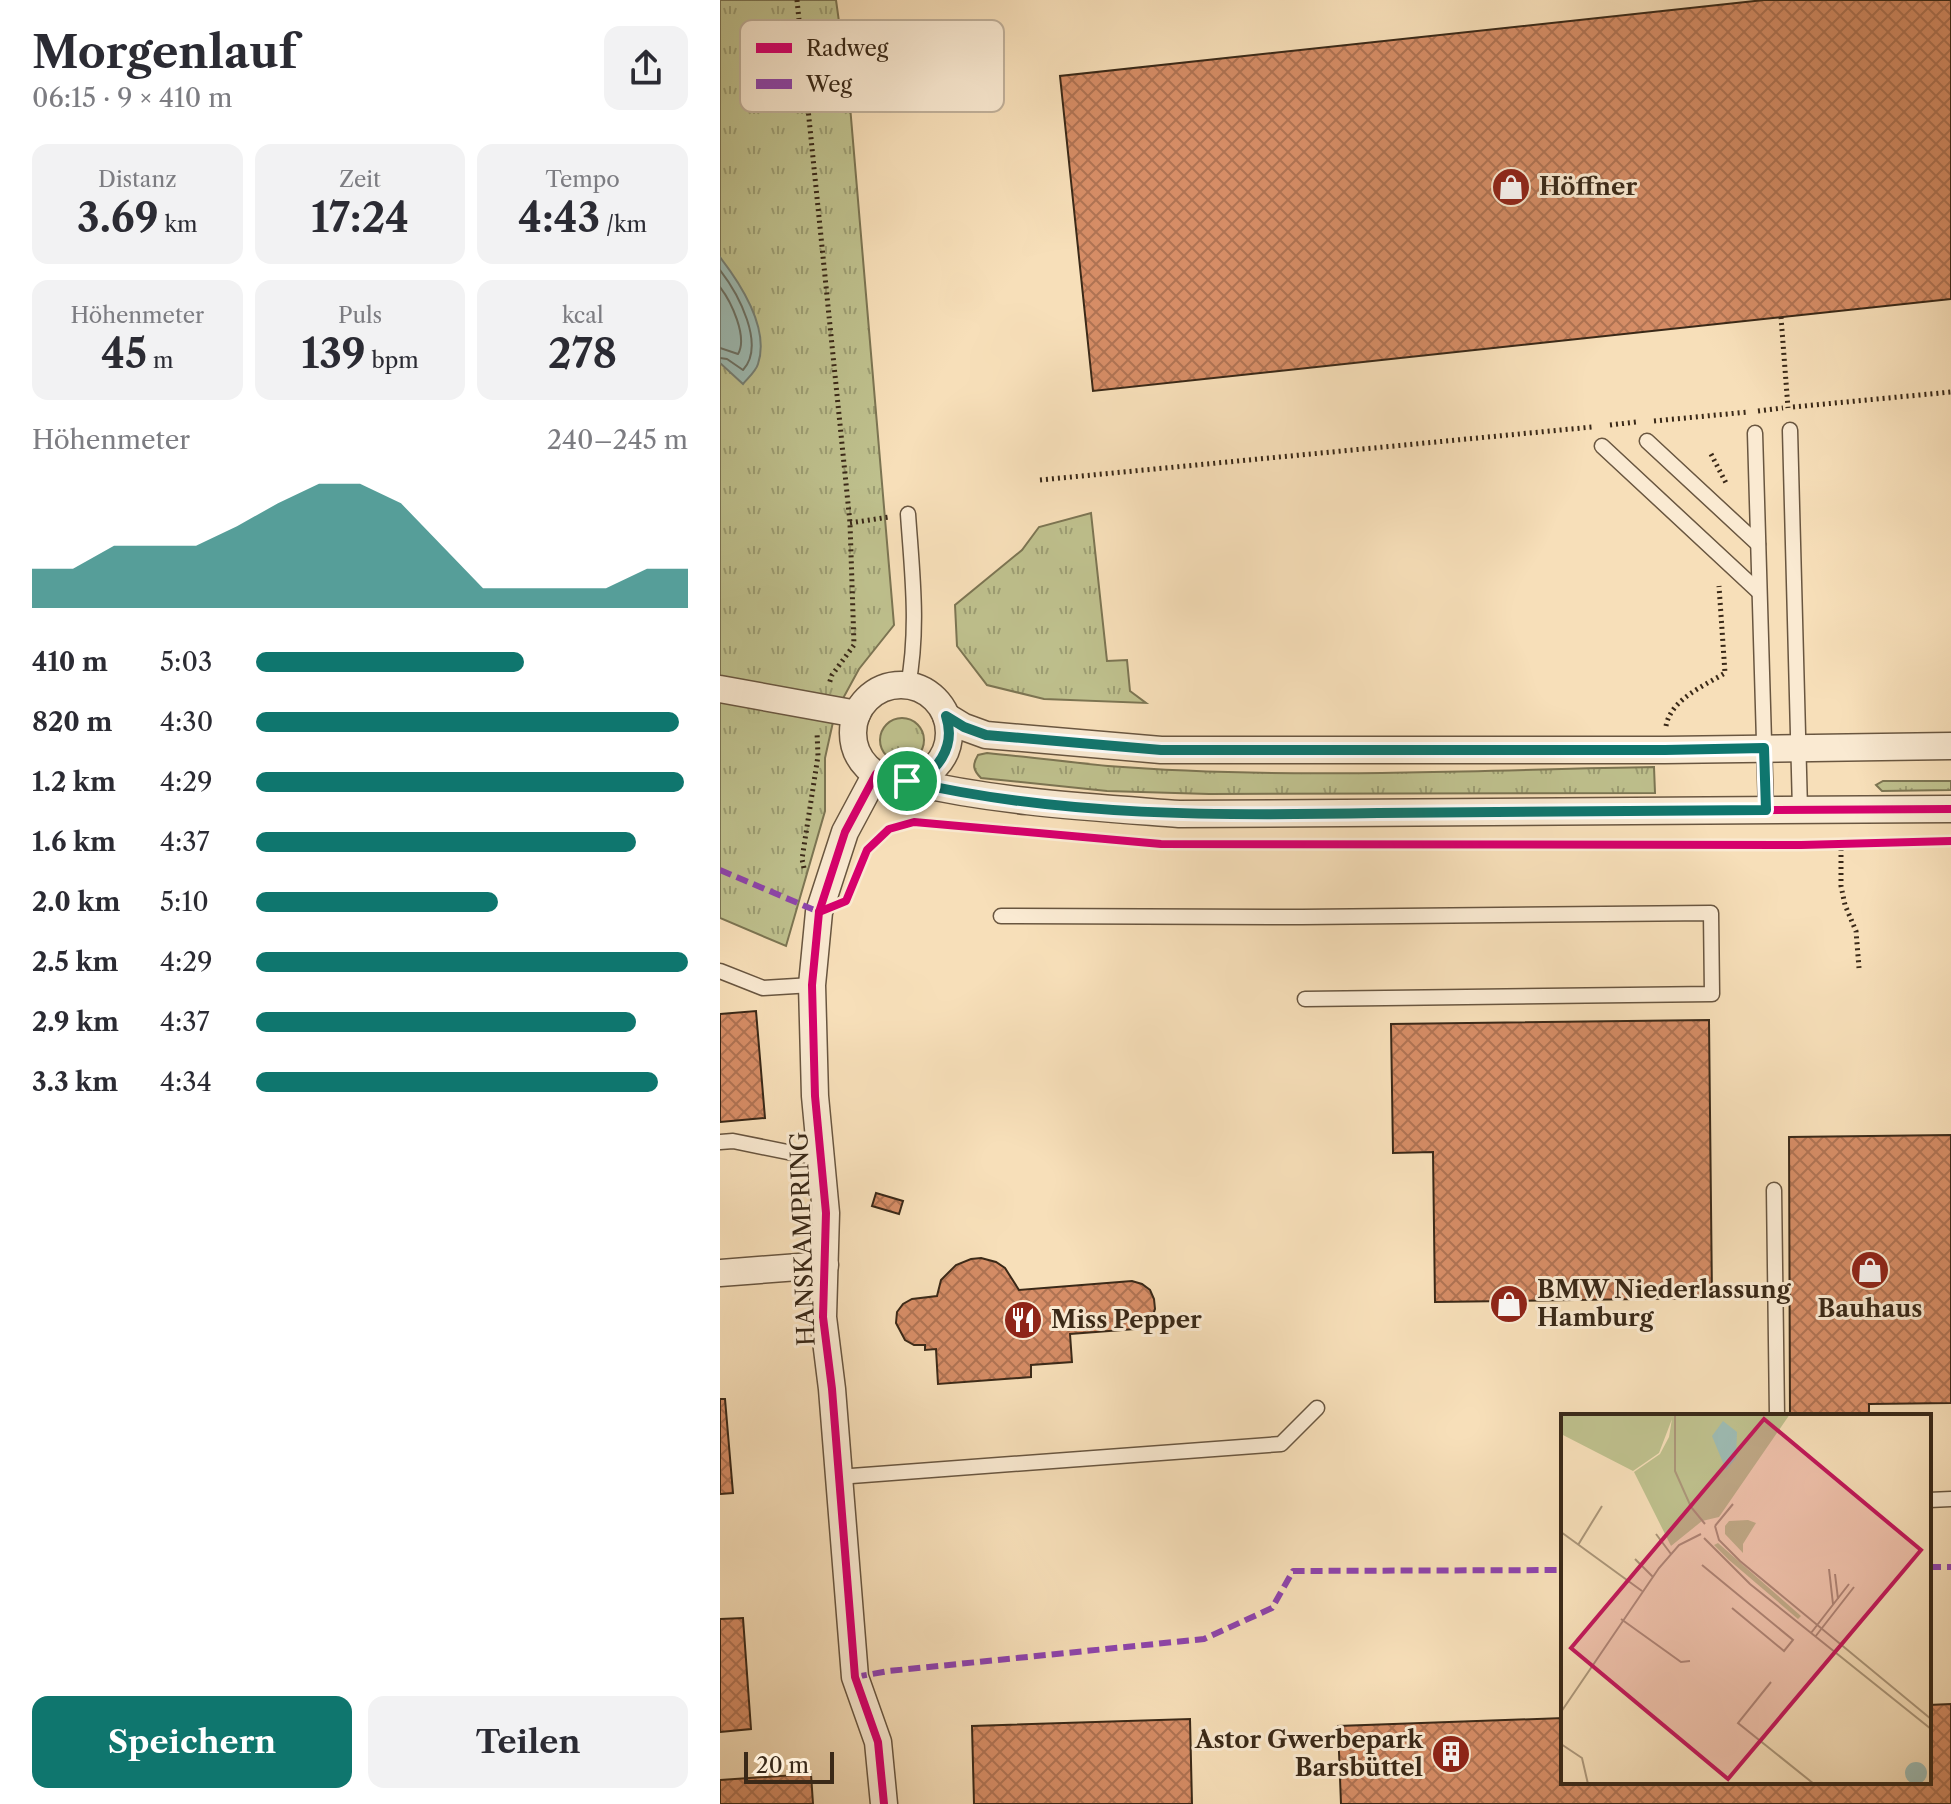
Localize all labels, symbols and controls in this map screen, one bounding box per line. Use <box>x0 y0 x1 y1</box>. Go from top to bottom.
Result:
legend <box>740 20 1004 112</box>
text: Morgenlauf <box>32 25 297 79</box>
button: share <box>604 26 688 110</box>
text: Radweg <box>806 35 889 62</box>
text: Weg <box>805 71 853 98</box>
text: 06:15 · 9 × 410 m <box>32 82 233 114</box>
text: Distanz <box>98 166 177 193</box>
text: Zeit <box>339 166 381 193</box>
text: Tempo <box>546 166 620 193</box>
shop icon: Höffner <box>1490 166 1532 208</box>
place label: Höffner <box>1539 172 1637 201</box>
text: 3.69 <box>77 193 159 242</box>
text: 17:24 <box>311 193 409 242</box>
text: 4:43 <box>518 193 600 242</box>
text: km <box>159 211 198 238</box>
text: /km <box>600 211 647 238</box>
text: Höhenmeter <box>70 302 204 329</box>
text: Puls <box>338 302 382 329</box>
text: kcal <box>562 302 603 329</box>
text: 45 <box>101 329 147 378</box>
text: 139 <box>301 329 366 378</box>
text: 278 <box>548 329 617 378</box>
text: m <box>147 347 173 374</box>
text: bpm <box>366 347 419 374</box>
text: Höhenmeter <box>32 424 190 456</box>
text: 240–245 m <box>547 424 688 456</box>
text: 410 m <box>32 646 108 678</box>
text: 5:03 <box>160 646 212 678</box>
text: 820 m <box>32 706 112 738</box>
text: 4:30 <box>160 706 213 738</box>
pin <box>873 747 941 815</box>
icon: arrive <box>885 759 929 803</box>
text: 1.2 km <box>32 766 116 798</box>
text: 4:29 <box>160 766 213 798</box>
text: 1.6 km <box>32 826 116 858</box>
text: 4:37 <box>160 826 209 858</box>
text: 2.0 km <box>32 886 120 918</box>
text: 5:10 <box>160 886 209 918</box>
text: 2.5 km <box>32 946 118 978</box>
text: 4:29 <box>160 946 213 978</box>
text: 2.9 km <box>32 1006 119 1038</box>
text: 4:37 <box>160 1006 209 1038</box>
text: 3.3 km <box>32 1066 118 1098</box>
text: 4:34 <box>160 1066 212 1098</box>
street label: HANSKAMPRING <box>784 1131 821 1347</box>
shop icon: Bauhaus <box>1849 1249 1891 1291</box>
place label: BMW Niederlassung Hamburg <box>1537 1275 1792 1332</box>
shop icon: BMW Niederlassung Hamburg <box>1488 1283 1530 1325</box>
place label: Bauhaus <box>1817 1294 1923 1323</box>
restaurant icon: Miss Pepper <box>1002 1299 1044 1341</box>
place label: Miss Pepper <box>1051 1305 1202 1334</box>
inset map <box>1561 1414 1931 1784</box>
button: Speichern <box>32 1696 352 1788</box>
button: Teilen <box>368 1696 688 1788</box>
place label: Astor Gwerbepark Barsbüttel <box>1194 1725 1424 1782</box>
building icon: Astor Gwerbepark Barsbüttel <box>1430 1733 1472 1775</box>
scale bar <box>744 1748 834 1784</box>
text: 20 m <box>756 1752 809 1779</box>

